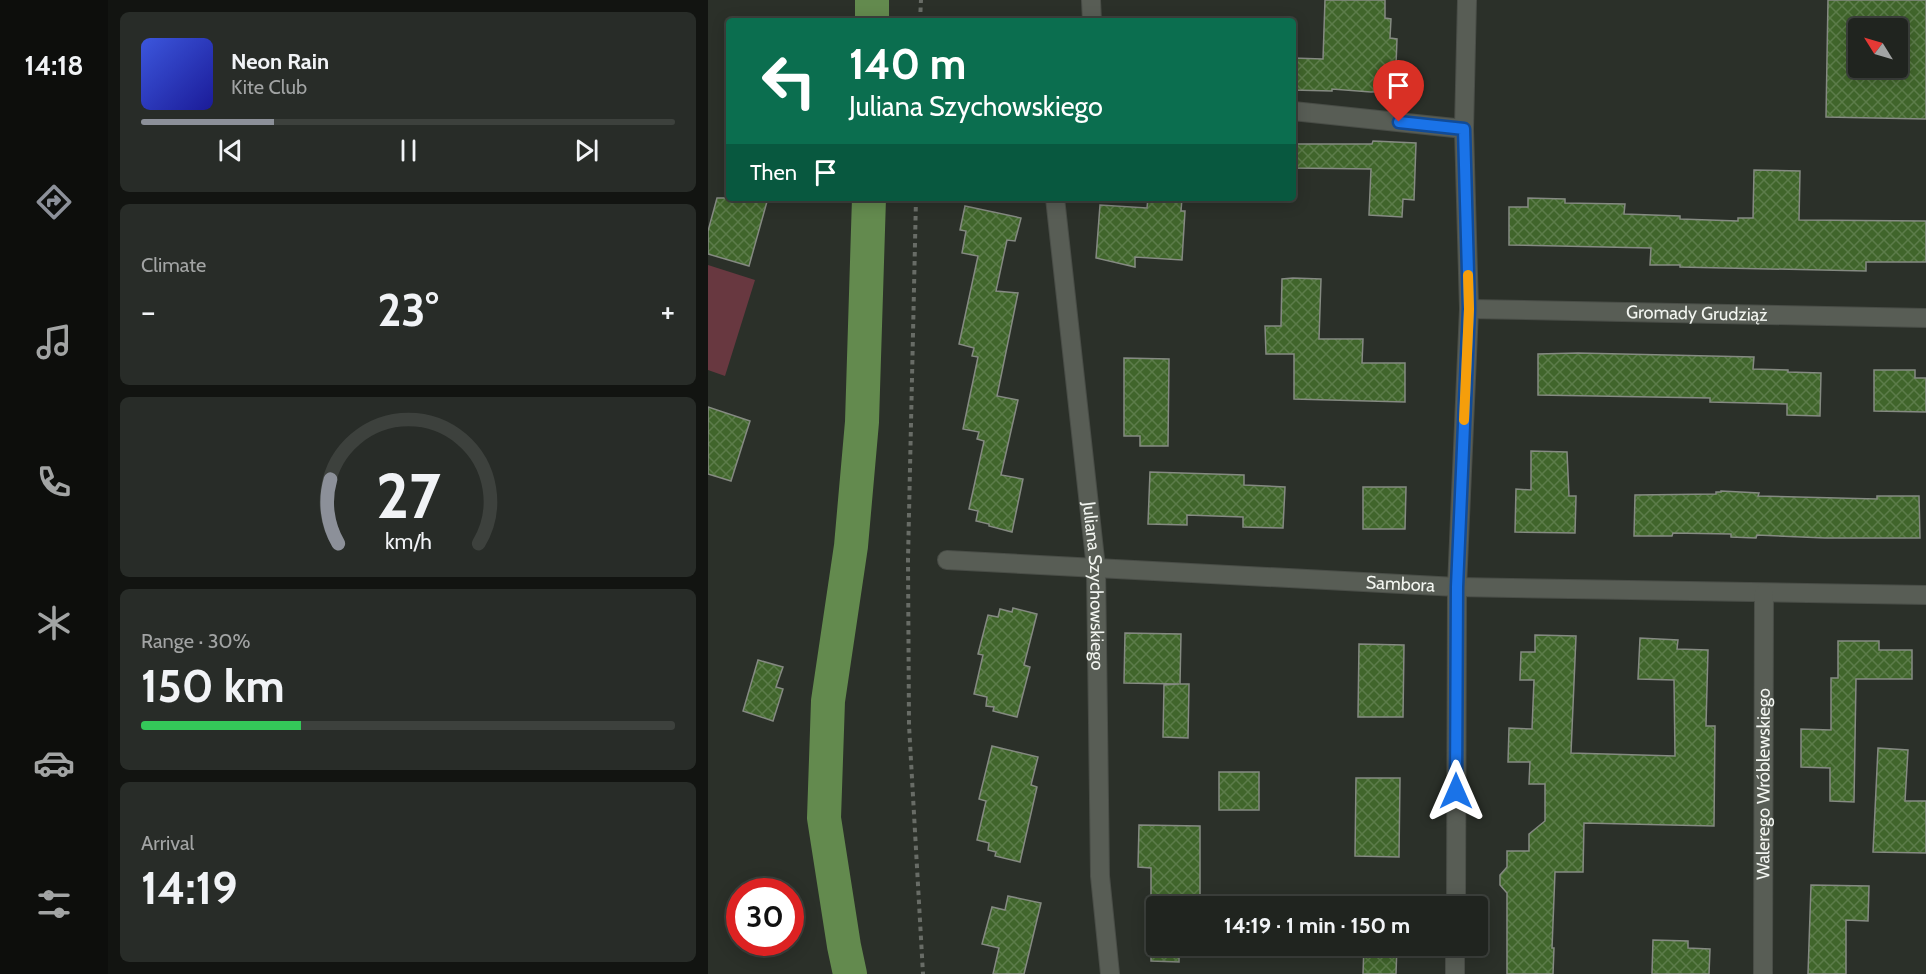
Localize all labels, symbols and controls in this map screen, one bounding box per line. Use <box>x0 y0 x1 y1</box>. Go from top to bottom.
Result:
north arrow <box>1848 18 1908 78</box>
map controls <box>1848 18 1908 78</box>
text: 140 m <box>849 38 966 90</box>
icon: left <box>750 42 828 120</box>
text: Neon Rain <box>231 48 329 75</box>
text: 14:18 <box>25 49 84 82</box>
pin <box>1373 60 1424 122</box>
icon: arrive <box>1382 69 1415 102</box>
text: Kite Club <box>231 75 307 99</box>
text: Juliana Szychowskiego <box>849 90 1103 123</box>
icon: previous <box>214 134 247 167</box>
icon: pause <box>392 134 425 167</box>
icon: next <box>570 134 603 167</box>
icon: arrive <box>809 156 842 189</box>
text: Then <box>750 159 797 186</box>
icon: directions <box>33 181 75 223</box>
text: Climate <box>141 253 206 277</box>
text: 23° <box>377 283 439 337</box>
text: − <box>141 291 156 331</box>
text: + <box>660 291 675 331</box>
street label: Gromady Grudziąż <box>1626 301 1768 326</box>
icon: music <box>33 321 75 363</box>
text: 27 <box>376 458 441 534</box>
icon: phone <box>33 461 75 503</box>
street label: Juliana Szychowskiego <box>1078 499 1108 671</box>
text: km/h <box>385 528 431 554</box>
street label: Sambora <box>1365 571 1436 597</box>
icon: climate <box>33 602 75 644</box>
text: Range · 30% <box>141 629 250 653</box>
text: 150 km <box>141 659 285 713</box>
street label: Walerego Wróblewskiego <box>1752 688 1775 880</box>
icon: car <box>33 742 75 784</box>
position arrow <box>1424 759 1488 823</box>
text: Arrival <box>141 831 194 855</box>
text: 14:19 <box>141 861 237 915</box>
speed limit sign: 30 <box>726 878 804 956</box>
icon: filters <box>33 883 75 925</box>
text: 14:19 · 1 min · 150 m <box>1224 912 1410 939</box>

